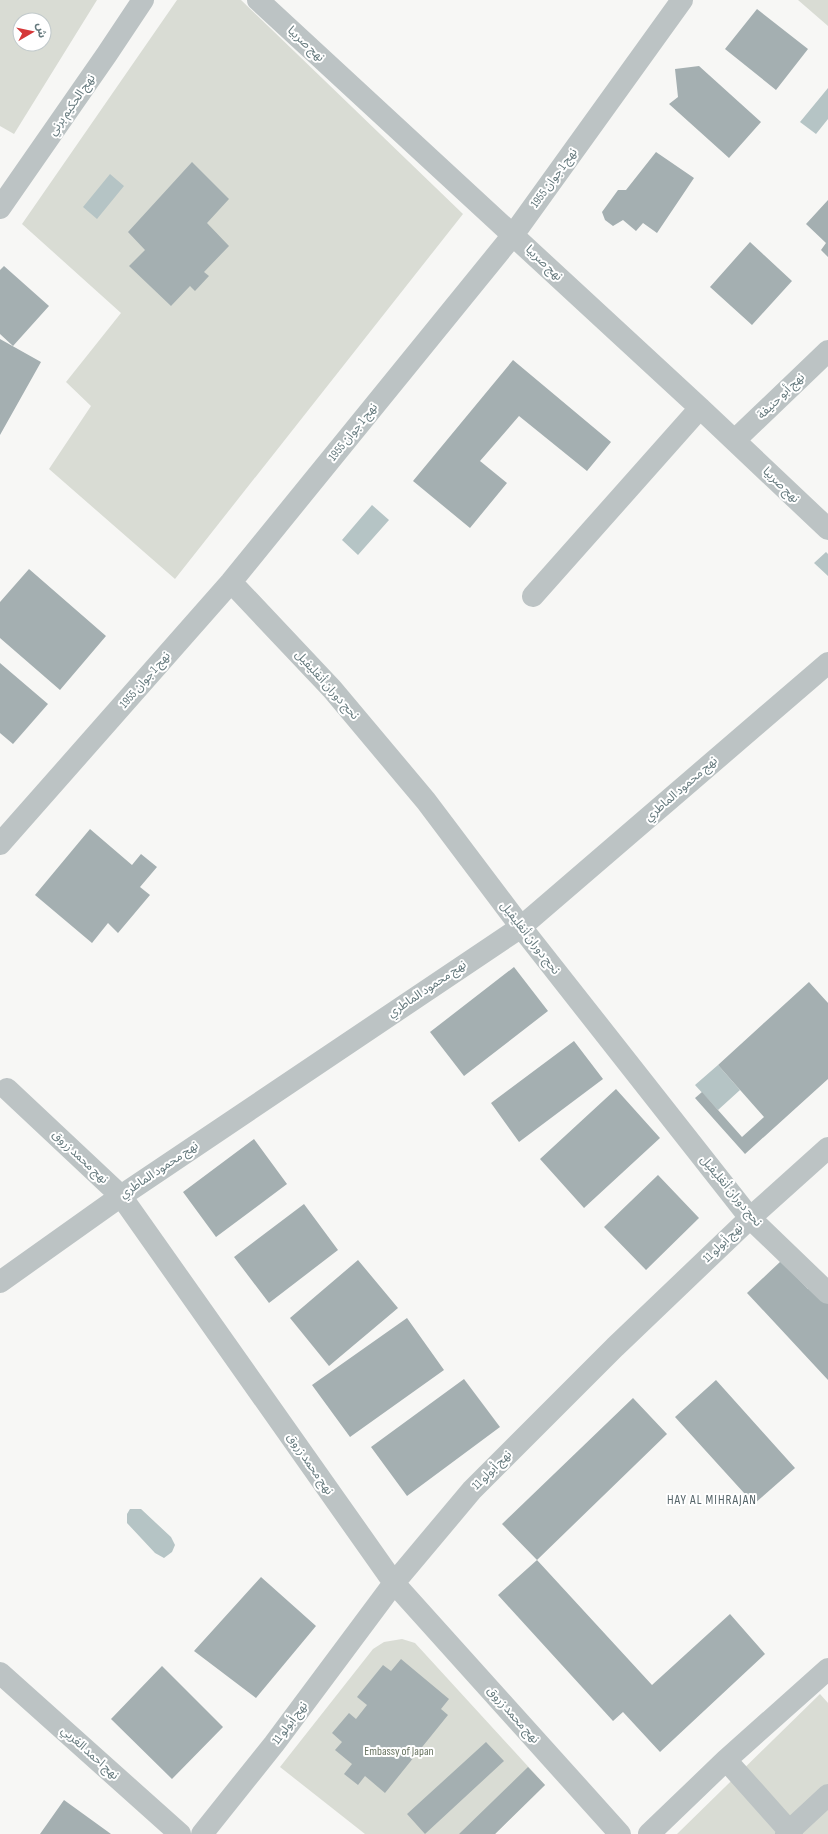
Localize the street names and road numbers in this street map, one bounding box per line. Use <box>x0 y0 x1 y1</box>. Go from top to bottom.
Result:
street label: نهج صربيا <box>284 23 328 66</box>
street label: نهج الحكيم برني <box>45 71 100 140</box>
street label: نهج 1 جوان 1955 <box>527 145 581 211</box>
street label: نهج صربيا <box>522 242 566 285</box>
street label: نهج أبو حنيفة <box>754 369 809 423</box>
street label: نهج 1 جوان 1955 <box>325 400 382 465</box>
street label: نهج صربيا <box>759 464 803 507</box>
street label: نحج دوران أنغليفيل <box>291 647 362 723</box>
street label: نهج 1 جوان 1955 <box>116 649 174 712</box>
street label: نهج محمود الماطري <box>642 753 722 826</box>
street label: نحج دوران أنغليفيل <box>496 898 563 978</box>
street label: نهج محمود الماطري <box>385 957 470 1022</box>
street label: نهج محمد زروق <box>48 1127 111 1188</box>
street label: نهج محمود الماطري <box>117 1138 202 1203</box>
street label: نحج دوران أنغليفيل <box>696 1152 766 1230</box>
street label: نهج أبولو 11 <box>700 1220 747 1266</box>
street label: نهج محمد زروق <box>282 1430 337 1498</box>
street label: نهج أبولو 11 <box>469 1447 516 1494</box>
street label: نهج محمد زروق <box>483 1683 543 1747</box>
street label: نهج أبولو 11 <box>269 1698 312 1748</box>
street label: نهج احمد الغربي <box>57 1723 122 1784</box>

